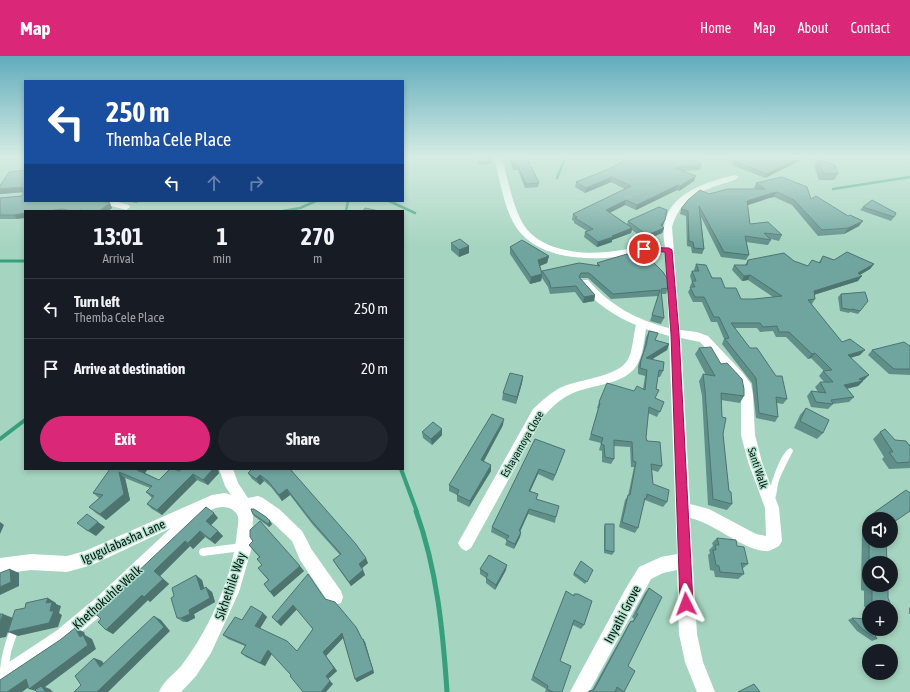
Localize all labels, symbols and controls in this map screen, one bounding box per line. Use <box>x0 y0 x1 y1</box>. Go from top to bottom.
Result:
text: Map <box>20 17 51 39</box>
text: Home <box>700 20 731 36</box>
text: Map <box>753 20 776 36</box>
text: About <box>798 20 829 36</box>
text: Contact <box>851 20 890 36</box>
icon: left <box>40 96 92 148</box>
text: 250 m <box>106 96 169 128</box>
text: Themba Cele Place <box>106 129 231 150</box>
icon: left <box>161 172 183 194</box>
icon: ahead <box>203 172 225 194</box>
icon: right <box>245 172 267 194</box>
text: 13:01 <box>93 223 143 250</box>
text: 1 <box>216 223 228 250</box>
text: 270 <box>301 223 335 250</box>
pin <box>627 232 661 266</box>
icon: arrive <box>633 238 655 260</box>
text: Arrival <box>102 251 134 266</box>
text: min <box>213 251 231 266</box>
text: m <box>313 251 322 266</box>
text: Turn left <box>74 293 120 310</box>
icon: left <box>40 298 62 320</box>
text: 250 m <box>354 300 388 317</box>
text: Themba Cele Place <box>74 310 164 325</box>
icon: arrive <box>40 358 62 380</box>
text: Arrive at destination <box>74 360 185 377</box>
text: 20 m <box>361 360 388 377</box>
street label: Eshayamoya Close <box>498 409 546 479</box>
button: Exit <box>40 416 210 462</box>
button: Share <box>218 416 388 462</box>
street label: Santi Walk <box>746 446 770 490</box>
map controls <box>862 512 898 680</box>
button: sound <box>862 512 898 548</box>
street label: Igugulabasha Lane <box>79 516 168 567</box>
street label: Sikhethile Way <box>212 550 249 622</box>
button: search <box>862 556 898 592</box>
street label: Khethokuhle Walk <box>70 562 145 632</box>
street label: Inyathi Grove <box>601 583 644 646</box>
position arrow <box>665 583 707 625</box>
button: + <box>862 600 898 636</box>
button: − <box>862 644 898 680</box>

